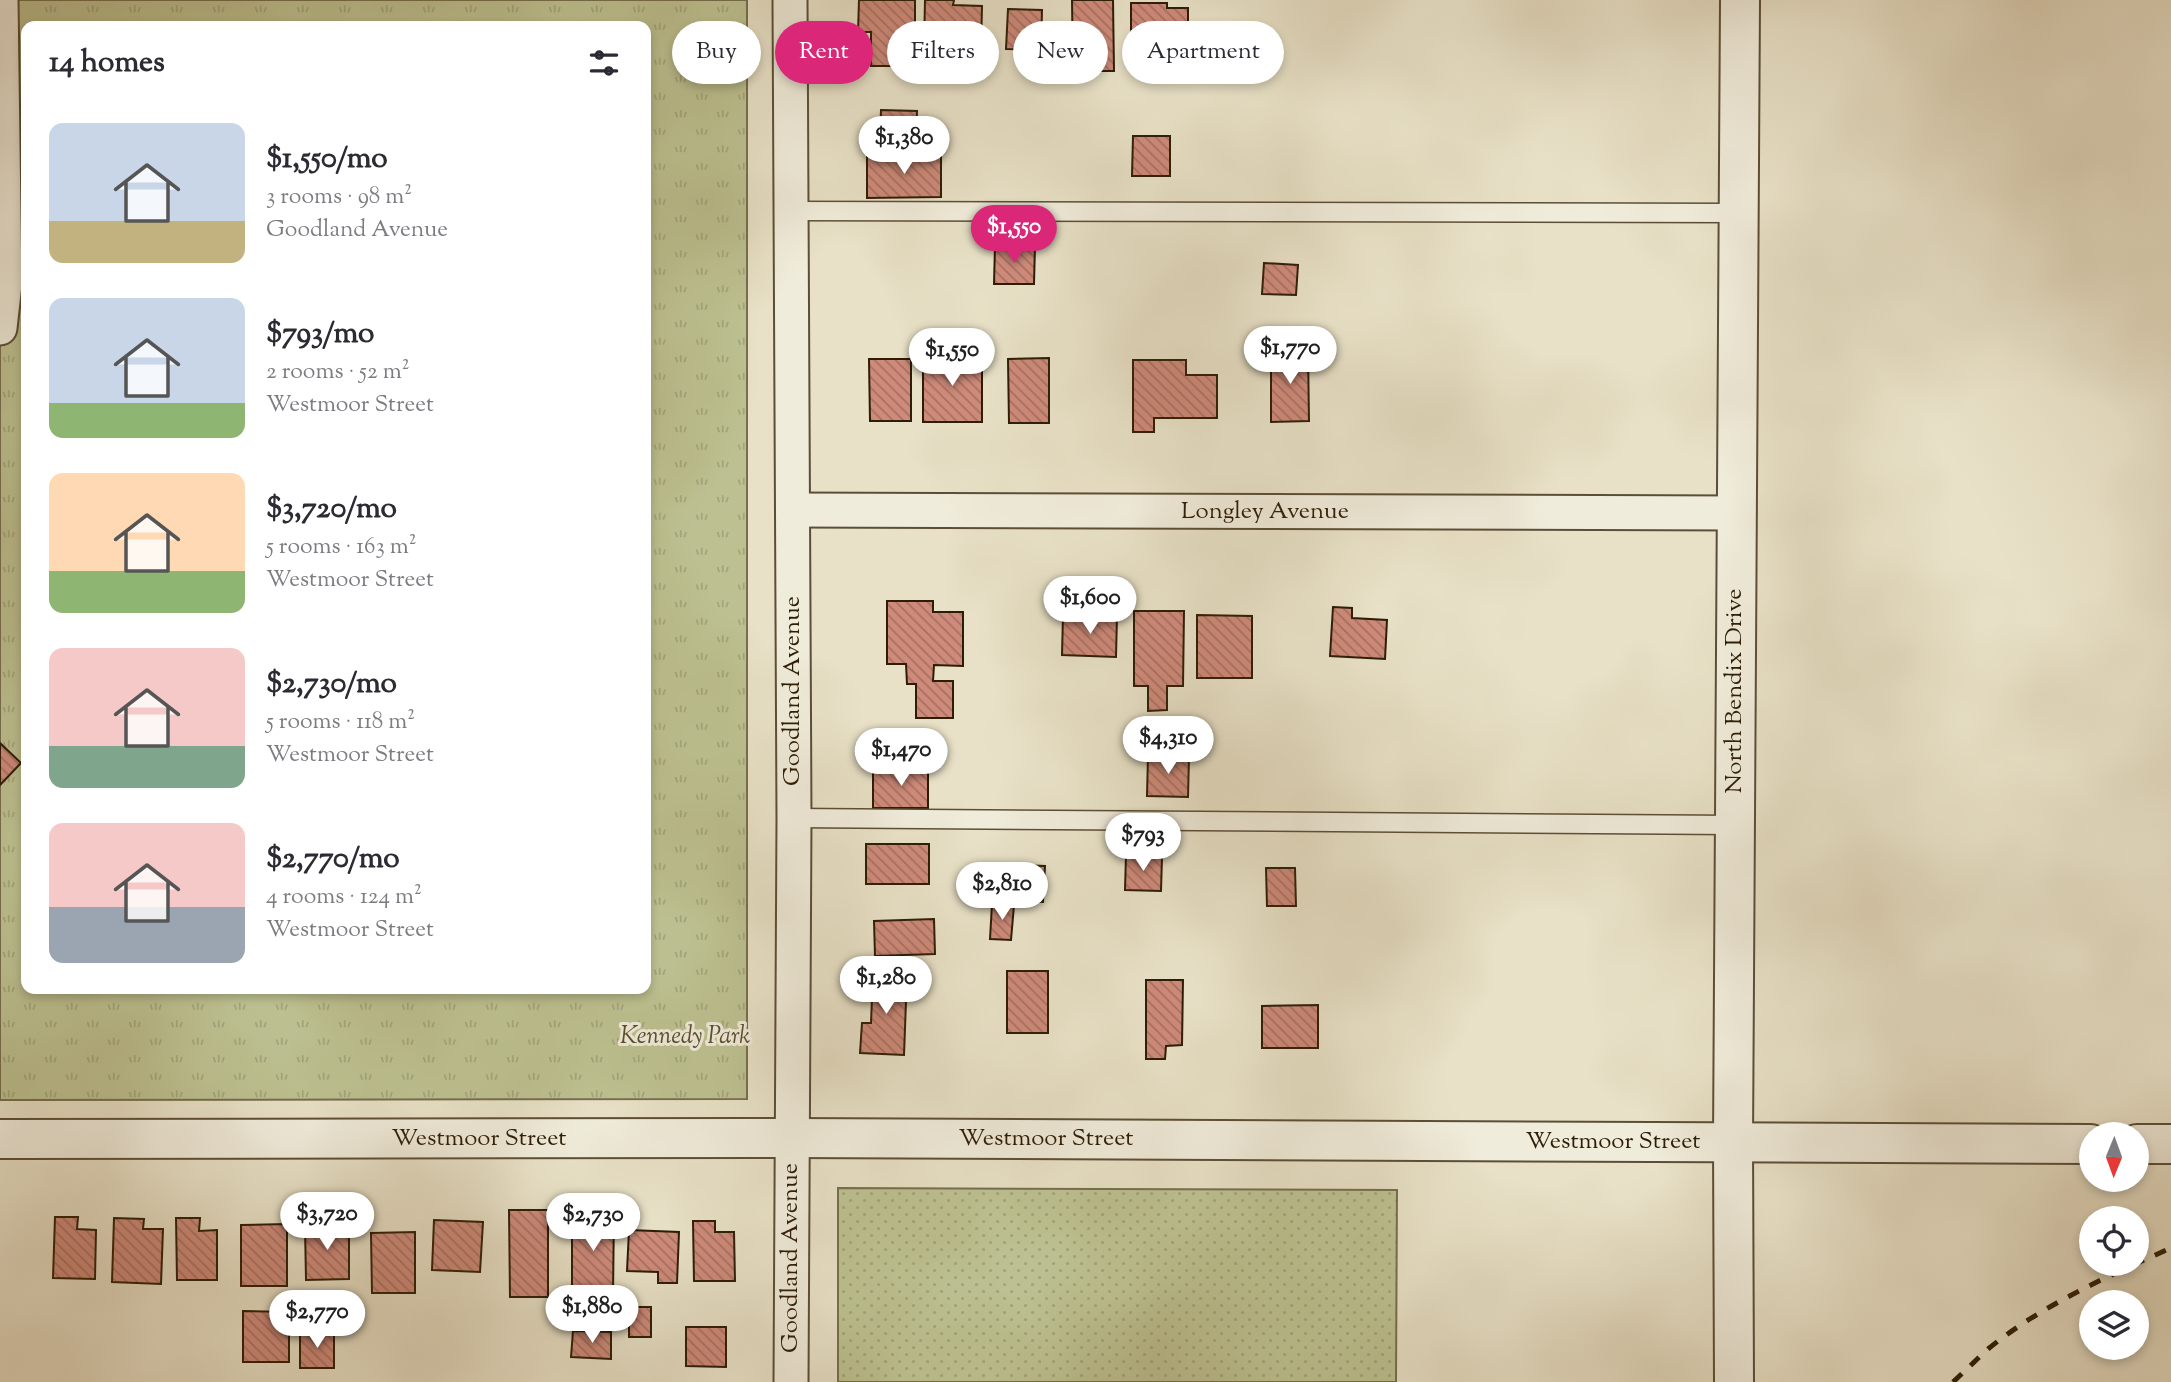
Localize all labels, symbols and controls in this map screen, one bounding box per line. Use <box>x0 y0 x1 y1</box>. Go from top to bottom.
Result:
chip: Buy <box>672 21 761 84</box>
chip: Rent <box>775 21 873 84</box>
chip: Filters <box>887 21 999 84</box>
chip: New <box>1013 21 1108 84</box>
chip: Apartment <box>1122 21 1284 84</box>
text: 14 homes <box>49 42 165 85</box>
icon: filters <box>585 44 623 82</box>
pin: $1,380 <box>847 116 961 176</box>
text: $1,380 <box>875 122 933 155</box>
text: $1,550/mo <box>266 138 388 181</box>
icon: home <box>105 151 189 235</box>
text: 3 rooms · 98 m² <box>266 181 412 214</box>
pin: $1,550 <box>957 205 1071 265</box>
text: $1,550 <box>987 211 1041 244</box>
text: Goodland Avenue <box>266 214 448 247</box>
text: $793/mo <box>266 313 374 356</box>
icon: home <box>105 326 189 410</box>
pin: $1,770 <box>1233 326 1347 386</box>
pin: $1,550 <box>895 328 1009 388</box>
text: $1,770 <box>1260 332 1320 365</box>
text: $1,550 <box>925 334 979 367</box>
text: 2 rooms · 52 m² <box>266 356 409 389</box>
text: Westmoor Street <box>266 389 434 422</box>
text: $3,720/mo <box>266 488 397 531</box>
street label: Longley Avenue <box>1181 495 1349 529</box>
icon: home <box>105 501 189 585</box>
text: 5 rooms · 163 m² <box>266 531 416 564</box>
text: Westmoor Street <box>266 564 434 597</box>
pin: $1,600 <box>1033 576 1147 636</box>
text: $1,600 <box>1059 582 1121 615</box>
street label: North Bendix Drive <box>1718 589 1752 793</box>
street label: Goodland Avenue <box>776 596 810 786</box>
text: $2,730/mo <box>266 663 397 706</box>
icon: home <box>105 676 189 760</box>
text: 5 rooms · 118 m² <box>266 706 415 739</box>
pin: $4,310 <box>1111 716 1225 776</box>
text: $4,310 <box>1139 722 1197 755</box>
pin: $1,470 <box>844 728 958 788</box>
text: $1,470 <box>871 734 931 767</box>
text: Westmoor Street <box>266 739 434 772</box>
pin: $793 <box>1102 814 1184 873</box>
text: $793 <box>1121 819 1165 852</box>
text: $2,770/mo <box>266 838 400 881</box>
icon: home <box>105 851 189 935</box>
pin: $2,810 <box>945 862 1059 922</box>
text: $2,810 <box>972 868 1032 901</box>
text: 4 rooms · 124 m² <box>266 881 422 914</box>
text: Westmoor Street <box>266 914 434 947</box>
pin: $1,280 <box>829 956 943 1016</box>
text: $1,280 <box>856 962 916 995</box>
park label: Kennedy Park <box>620 1020 750 1054</box>
street label: Westmoor Street <box>391 1122 567 1156</box>
street label: Westmoor Street <box>958 1122 1134 1156</box>
north arrow <box>2079 1122 2149 1192</box>
map controls <box>2079 1122 2149 1360</box>
street label: Westmoor Street <box>1525 1125 1701 1159</box>
street label: Goodland Avenue <box>774 1163 808 1353</box>
pin: $3,720 <box>270 1192 384 1252</box>
pin: $2,730 <box>536 1194 650 1253</box>
text: $3,720 <box>296 1198 358 1231</box>
text: $2,730 <box>562 1199 624 1232</box>
button: locate <box>2079 1206 2149 1276</box>
pin: $1,880 <box>535 1286 649 1345</box>
pin: $2,770 <box>260 1290 374 1350</box>
button: layers <box>2079 1290 2149 1360</box>
text: $1,880 <box>562 1291 623 1324</box>
text: $2,770 <box>285 1296 349 1329</box>

